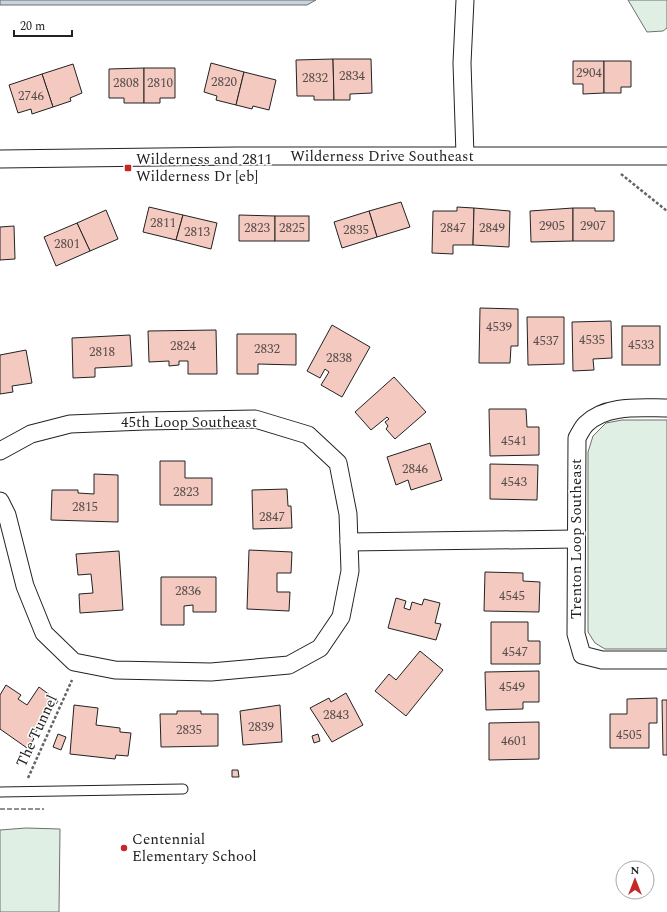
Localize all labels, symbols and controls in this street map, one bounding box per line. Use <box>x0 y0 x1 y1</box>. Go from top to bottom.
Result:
scale bar <box>14 12 72 38</box>
text: 20 m <box>20 17 45 36</box>
house number: 2904 <box>576 63 603 83</box>
house number: 2834 <box>339 66 366 86</box>
house number: 2832 <box>302 68 328 88</box>
house number: 2820 <box>211 72 238 92</box>
house number: 2808 <box>113 73 139 93</box>
house number: 2810 <box>147 73 174 93</box>
house number: 2746 <box>18 86 45 106</box>
street label: Wilderness Drive Southeast <box>290 145 474 168</box>
place label: Wilderness and 2811 Wilderness Dr [eb] <box>136 148 272 188</box>
marker: Wilderness and 2811 Wilderness Dr [eb] <box>123 163 133 173</box>
house number: 2811 <box>150 213 176 233</box>
house number: 2905 <box>539 216 565 236</box>
house number: 2907 <box>580 216 606 236</box>
house number: 2823 <box>244 218 271 238</box>
house number: 2825 <box>279 218 305 238</box>
house number: 2847 <box>440 218 466 238</box>
house number: 2849 <box>479 218 506 238</box>
house number: 2835 <box>343 220 369 240</box>
house number: 2813 <box>184 222 211 242</box>
house number: 2801 <box>54 234 80 254</box>
house number: 4539 <box>486 317 513 337</box>
house number: 4535 <box>579 330 605 350</box>
house number: 4537 <box>533 331 559 351</box>
house number: 4533 <box>628 335 655 355</box>
house number: 2824 <box>170 336 197 356</box>
house number: 2832 <box>254 339 280 359</box>
house number: 2818 <box>89 342 115 362</box>
house number: 2838 <box>326 348 352 368</box>
street label: 45th Loop Southeast <box>121 411 257 434</box>
house number: 4541 <box>501 431 527 451</box>
house number: 2846 <box>402 459 429 479</box>
street label: Trenton Loop Southeast <box>565 459 588 619</box>
house number: 4543 <box>501 472 528 492</box>
house number: 2823 <box>173 482 200 502</box>
house number: 2815 <box>72 497 98 517</box>
house number: 2847 <box>259 507 285 527</box>
house number: 2836 <box>175 581 202 601</box>
house number: 4545 <box>499 586 525 606</box>
house number: 4547 <box>502 642 528 662</box>
house number: 4549 <box>499 677 526 697</box>
street label: The Tunnel <box>10 691 64 771</box>
house number: 2843 <box>323 705 350 725</box>
house number: 2839 <box>248 717 275 737</box>
house number: 2835 <box>176 720 202 740</box>
house number: 4505 <box>616 725 642 745</box>
house number: 4601 <box>501 731 527 751</box>
place label: Centennial Elementary School <box>132 828 257 868</box>
marker: Centennial Elementary School <box>119 843 129 853</box>
north arrow <box>615 860 655 900</box>
text: N <box>631 862 640 879</box>

